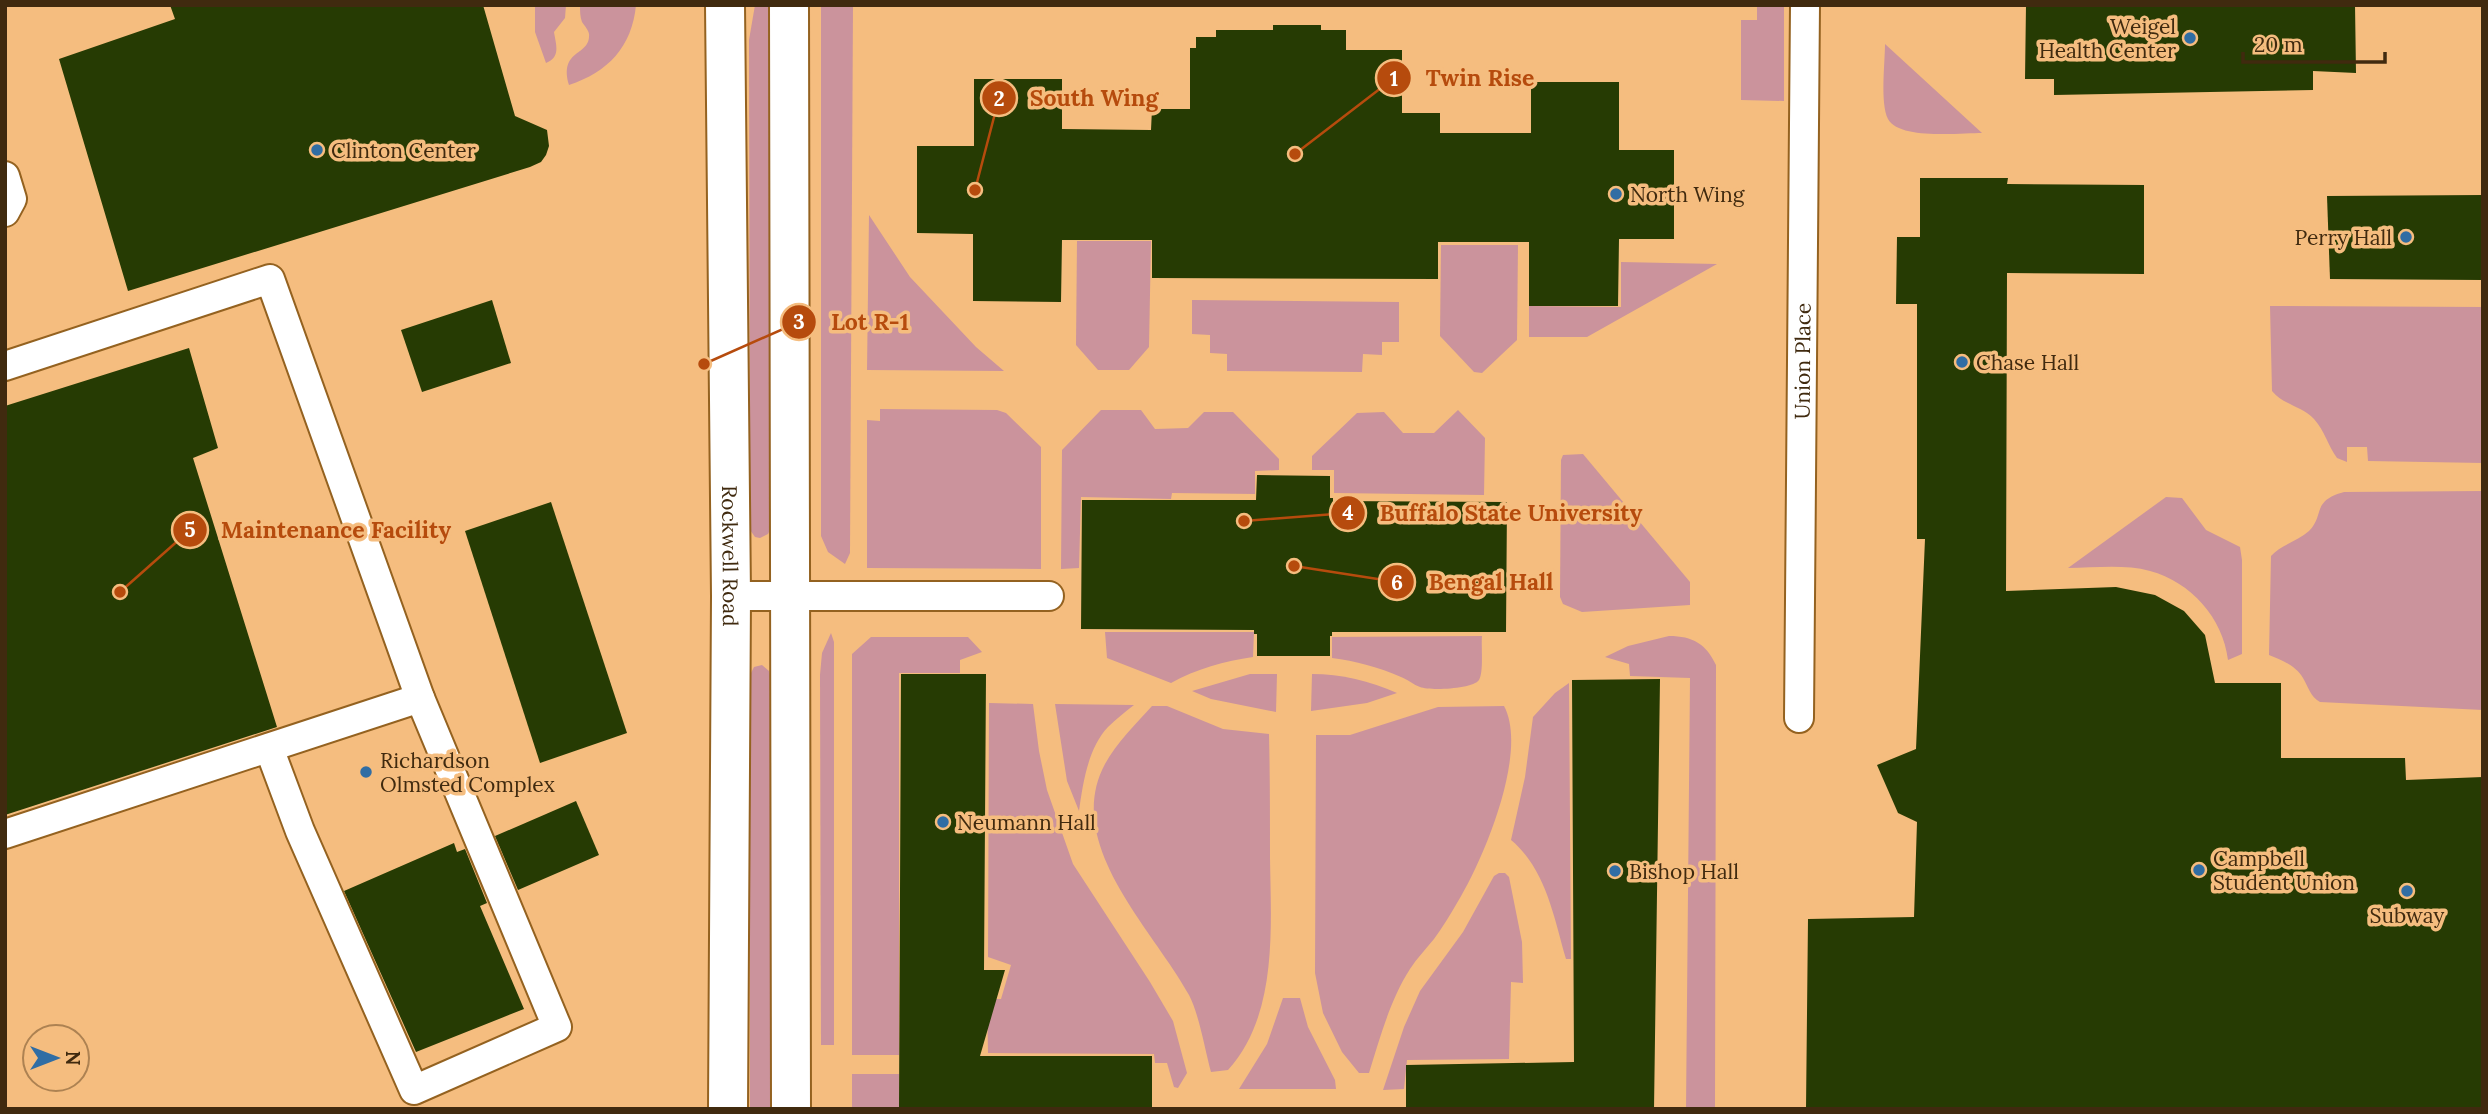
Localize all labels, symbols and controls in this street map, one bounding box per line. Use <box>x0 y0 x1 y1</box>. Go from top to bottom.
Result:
place label: Weigel Health Center <box>2039 13 2176 64</box>
scale bar <box>2243 21 2385 65</box>
marker: Weigel Health Center <box>2182 30 2198 46</box>
text: 20 m <box>2254 31 2303 58</box>
callout: Twin Rise <box>1377 56 1549 100</box>
text: Twin Rise <box>1426 63 1534 92</box>
text: 1 <box>1390 65 1398 92</box>
callout: South Wing <box>981 76 1173 120</box>
text: South Wing <box>1030 83 1159 112</box>
text: 2 <box>993 85 1005 112</box>
place label: Clinton Center <box>331 137 476 164</box>
marker: Clinton Center <box>309 142 325 158</box>
place label: North Wing <box>1630 181 1745 208</box>
marker: North Wing <box>1608 186 1624 202</box>
place label: Perry Hall <box>2294 224 2392 251</box>
marker: Perry Hall <box>2398 229 2414 245</box>
callout: Lot R-1 <box>781 300 923 344</box>
street label: Union Place <box>1788 303 1816 419</box>
text: Lot R-1 <box>831 307 909 336</box>
text: 3 <box>793 308 805 335</box>
place label: Chase Hall <box>1976 349 2079 376</box>
marker: Chase Hall <box>1954 354 1970 370</box>
street label: Rockwell Road <box>716 485 745 627</box>
callout: Buffalo State University <box>1331 491 1657 535</box>
text: Buffalo State University <box>1379 498 1643 527</box>
text: 4 <box>1342 499 1354 526</box>
callout: Maintenance Facility <box>172 508 465 552</box>
text: Maintenance Facility <box>221 515 451 544</box>
text: 5 <box>184 516 196 543</box>
callout: Bengal Hall <box>1380 560 1568 604</box>
text: Bengal Hall <box>1429 567 1553 596</box>
text: 6 <box>1391 569 1403 596</box>
place label: Richardson Olmsted Complex <box>380 747 555 798</box>
marker: Richardson Olmsted Complex <box>358 764 374 780</box>
place label: Neumann Hall <box>957 809 1096 836</box>
marker: Neumann Hall <box>935 814 951 830</box>
place label: Campbell Student Union <box>2213 845 2355 896</box>
place label: Bishop Hall <box>1629 858 1739 885</box>
marker: Campbell Student Union <box>2191 862 2207 878</box>
marker: Bishop Hall <box>1607 863 1623 879</box>
marker: Subway <box>2399 883 2415 899</box>
place label: Subway <box>2370 902 2444 929</box>
north arrow <box>21 1023 91 1093</box>
text: N <box>61 1051 85 1066</box>

